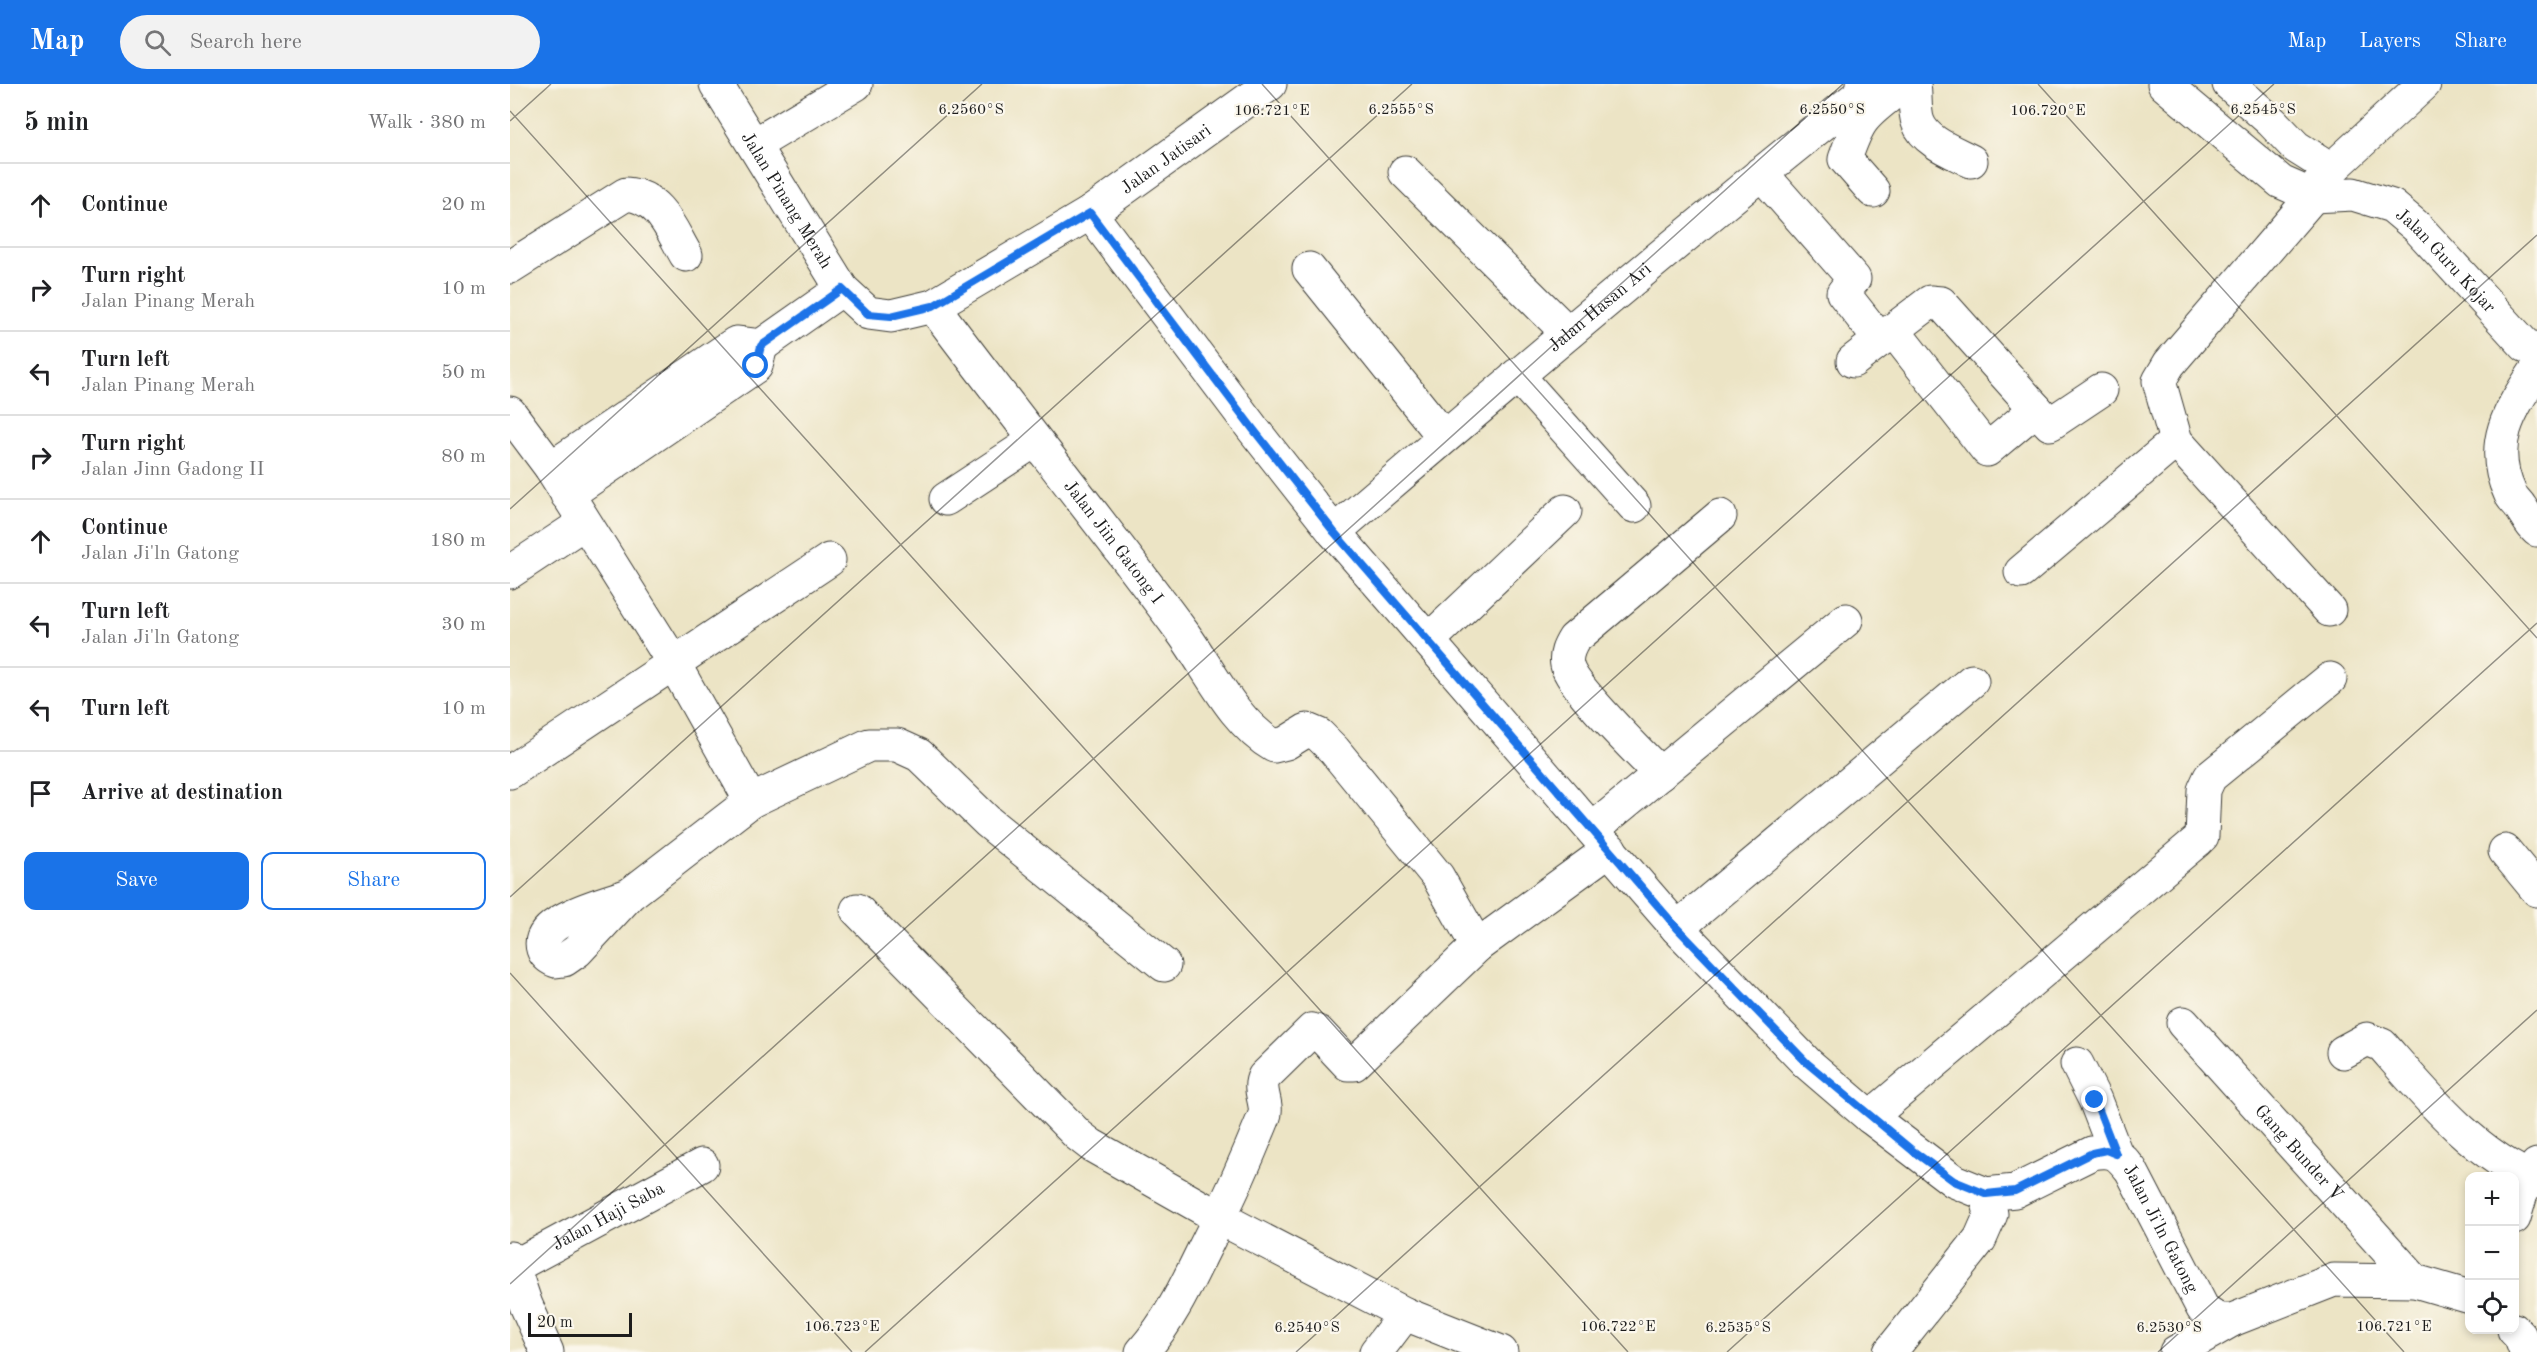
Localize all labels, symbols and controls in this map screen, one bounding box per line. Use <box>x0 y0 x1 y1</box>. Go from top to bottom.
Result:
search box <box>120 15 540 69</box>
icon: search <box>141 26 174 59</box>
text: Map <box>30 28 84 56</box>
text: Search here <box>189 31 302 53</box>
text: Map <box>2287 31 2326 52</box>
text: Layers <box>2359 31 2421 52</box>
text: Share <box>2454 31 2507 52</box>
text: 6.2560°S <box>938 103 1004 118</box>
text: 6.2555°S <box>1368 103 1434 118</box>
text: 6.2550°S <box>1799 103 1865 118</box>
text: 6.2545°S <box>2230 103 2296 118</box>
text: 106.721°E <box>1234 104 1310 119</box>
text: 106.720°E <box>2010 104 2086 119</box>
text: 5 min <box>24 110 89 136</box>
text: Walk · 380 m <box>367 113 486 133</box>
street label: Jalan Jatisari <box>1118 121 1215 198</box>
street label: Jalan Pinang Merah <box>738 129 835 272</box>
icon: ahead <box>24 189 57 222</box>
text: Continue <box>81 194 168 216</box>
text: 20 m <box>441 195 486 215</box>
street label: Jalan Guru Kojar <box>2392 205 2499 317</box>
street label: Jalan Hasan Ari <box>1545 260 1655 356</box>
text: Turn right <box>81 265 185 287</box>
icon: right <box>24 273 57 306</box>
text: 10 m <box>441 279 486 299</box>
text: Jalan Pinang Merah <box>81 292 255 312</box>
text: Turn left <box>81 349 170 371</box>
route start <box>742 352 768 378</box>
icon: left <box>24 357 57 390</box>
text: 50 m <box>441 363 486 383</box>
text: Jalan Pinang Merah <box>81 376 255 396</box>
text: Turn right <box>81 433 185 455</box>
icon: right <box>24 441 57 474</box>
text: 80 m <box>441 447 486 467</box>
text: Jalan Jinn Gadong II <box>81 460 264 480</box>
street label: Jalan Jiin Gatong I <box>1060 477 1166 607</box>
text: Continue <box>81 517 168 539</box>
icon: ahead <box>24 525 57 558</box>
text: 180 m <box>430 531 486 551</box>
text: Jalan Ji'ln Gatong <box>81 544 239 564</box>
text: Turn left <box>81 601 170 623</box>
icon: left <box>24 609 57 642</box>
text: 30 m <box>441 615 486 635</box>
text: Jalan Ji'ln Gatong <box>81 628 239 648</box>
icon: left <box>24 693 57 726</box>
text: Turn left <box>81 698 170 720</box>
text: 10 m <box>441 699 486 719</box>
icon: arrive <box>24 777 57 810</box>
text: Arrive at destination <box>81 782 283 804</box>
button: Save <box>24 852 249 910</box>
button: Share <box>261 852 486 910</box>
route end <box>2081 1086 2107 1112</box>
street label: Gang Bunder V <box>2251 1102 2346 1205</box>
street label: Jalan Ji'ln Gatong <box>2120 1161 2201 1296</box>
map controls <box>2465 1172 2519 1334</box>
button: + <box>2465 1172 2519 1226</box>
street label: Jalan Haji Saba <box>550 1179 668 1254</box>
button: − <box>2465 1226 2519 1280</box>
button: locate <box>2465 1280 2519 1334</box>
scale bar <box>528 1310 632 1338</box>
text: 20 m <box>537 1315 573 1331</box>
text: 106.723°E <box>804 1320 880 1335</box>
text: 106.722°E <box>1580 1320 1656 1335</box>
text: 106.721°E <box>2356 1320 2432 1335</box>
text: 6.2540°S <box>1274 1321 1340 1336</box>
text: 6.2535°S <box>1705 1321 1771 1336</box>
text: 6.2530°S <box>2136 1321 2202 1336</box>

